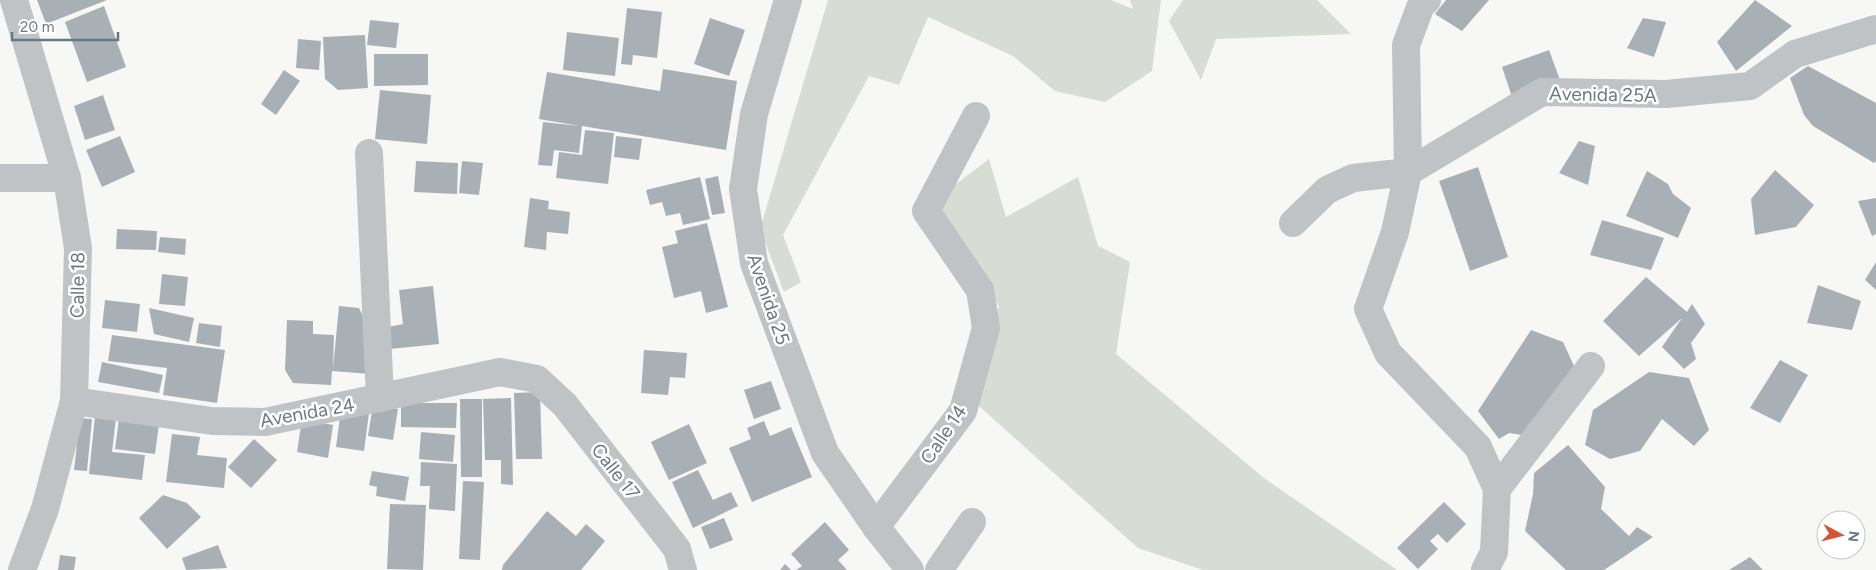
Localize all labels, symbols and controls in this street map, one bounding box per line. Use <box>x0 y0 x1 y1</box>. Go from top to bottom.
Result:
scale bar <box>12 10 119 42</box>
text: 20 m <box>20 18 54 36</box>
street label: Avenida 25A <box>1549 82 1657 107</box>
street label: Avenida 25 <box>742 251 795 348</box>
street label: Calle 18 <box>65 252 90 318</box>
street label: Avenida 24 <box>258 393 356 432</box>
street label: Calle 14 <box>915 400 972 468</box>
street label: Calle 17 <box>587 439 645 504</box>
north arrow <box>1816 510 1866 560</box>
text: N <box>1844 530 1863 543</box>

